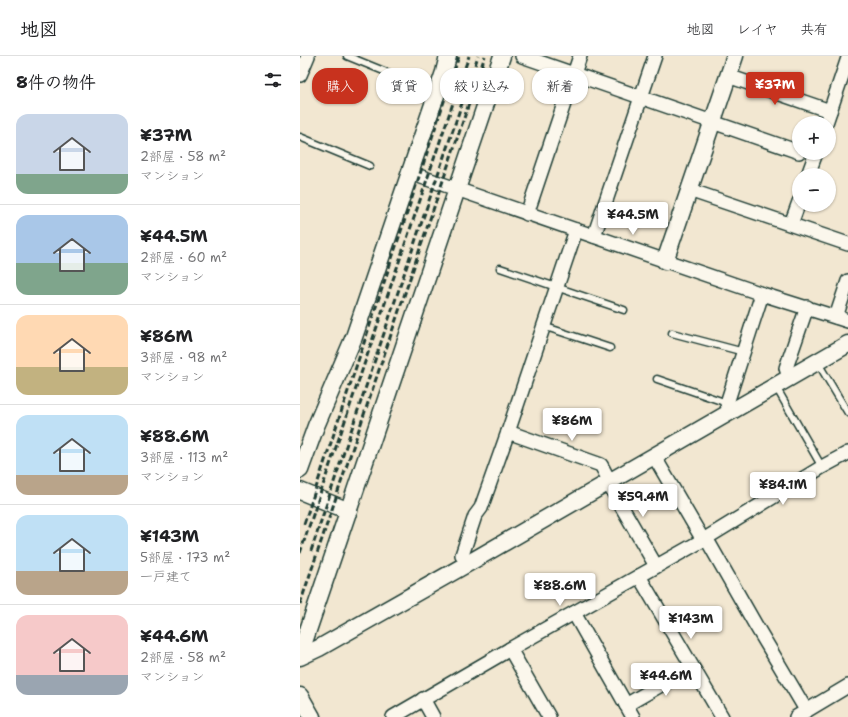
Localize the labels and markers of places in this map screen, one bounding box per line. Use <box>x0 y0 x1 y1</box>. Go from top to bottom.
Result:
pin: ¥37M <box>751 72 799 106</box>
pin: ¥44.5M <box>600 202 666 236</box>
pin: ¥86M <box>548 408 596 442</box>
pin: ¥84.1M <box>750 472 816 506</box>
pin: ¥59.4M <box>610 484 676 518</box>
pin: ¥88.6M <box>527 573 593 607</box>
pin: ¥143M <box>663 606 719 640</box>
pin: ¥44.6M <box>633 663 699 697</box>

